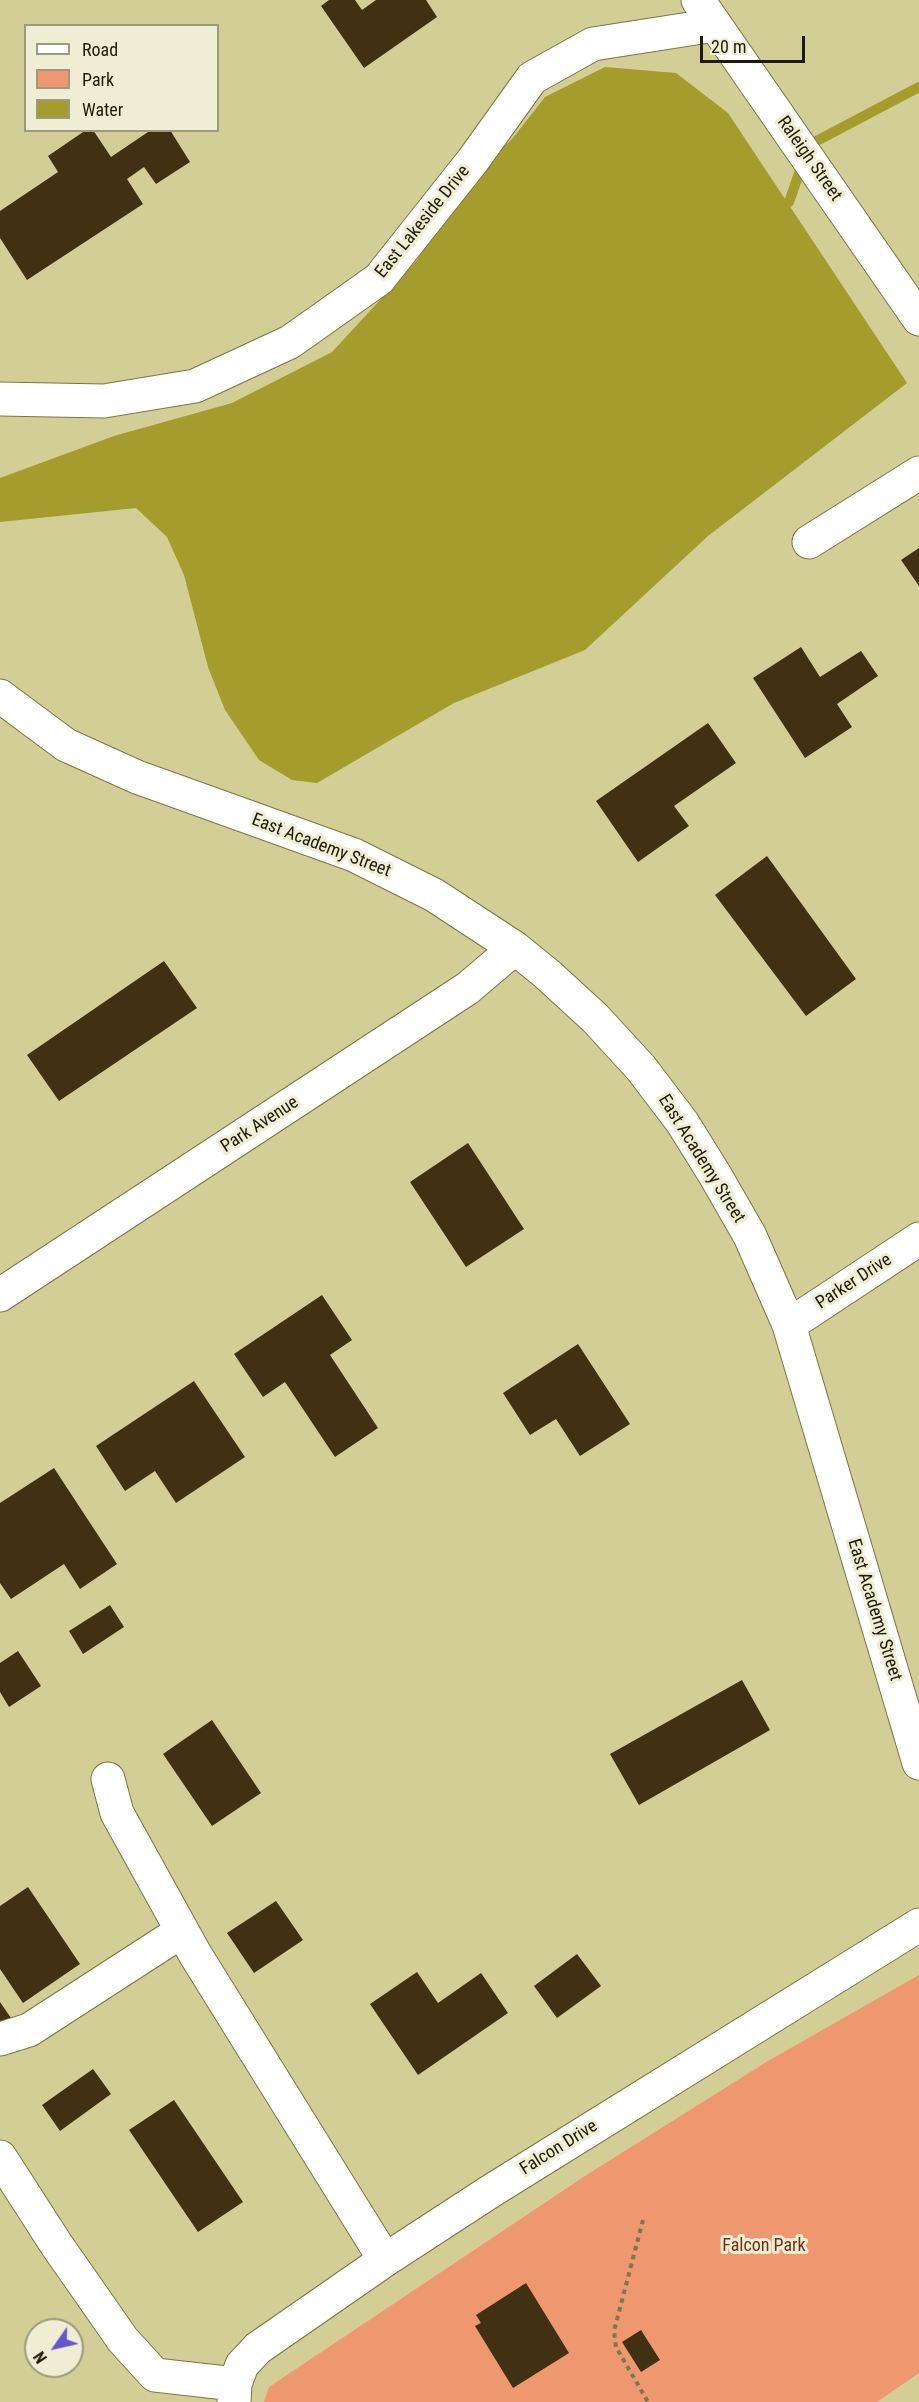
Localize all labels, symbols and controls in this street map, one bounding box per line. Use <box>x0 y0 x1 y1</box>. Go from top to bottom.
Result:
legend <box>24 24 219 132</box>
scale bar <box>703 24 808 62</box>
text: 20 m <box>711 36 746 57</box>
text: Road <box>82 39 118 60</box>
text: Park <box>82 69 114 90</box>
text: Water <box>82 99 123 120</box>
street label: Raleigh Street <box>772 112 846 206</box>
street label: East Lakeside Drive <box>371 161 475 283</box>
street label: East Academy Street <box>248 810 394 882</box>
street label: East Academy Street <box>653 1091 749 1227</box>
street label: Park Avenue <box>217 1092 303 1158</box>
street label: Parker Drive <box>812 1250 896 1314</box>
street label: East Academy Street <box>842 1536 906 1684</box>
street label: Falcon Drive <box>516 2116 602 2180</box>
park label: Falcon Park <box>722 2235 806 2257</box>
north arrow <box>24 2318 84 2378</box>
text: N <box>30 2348 51 2367</box>

